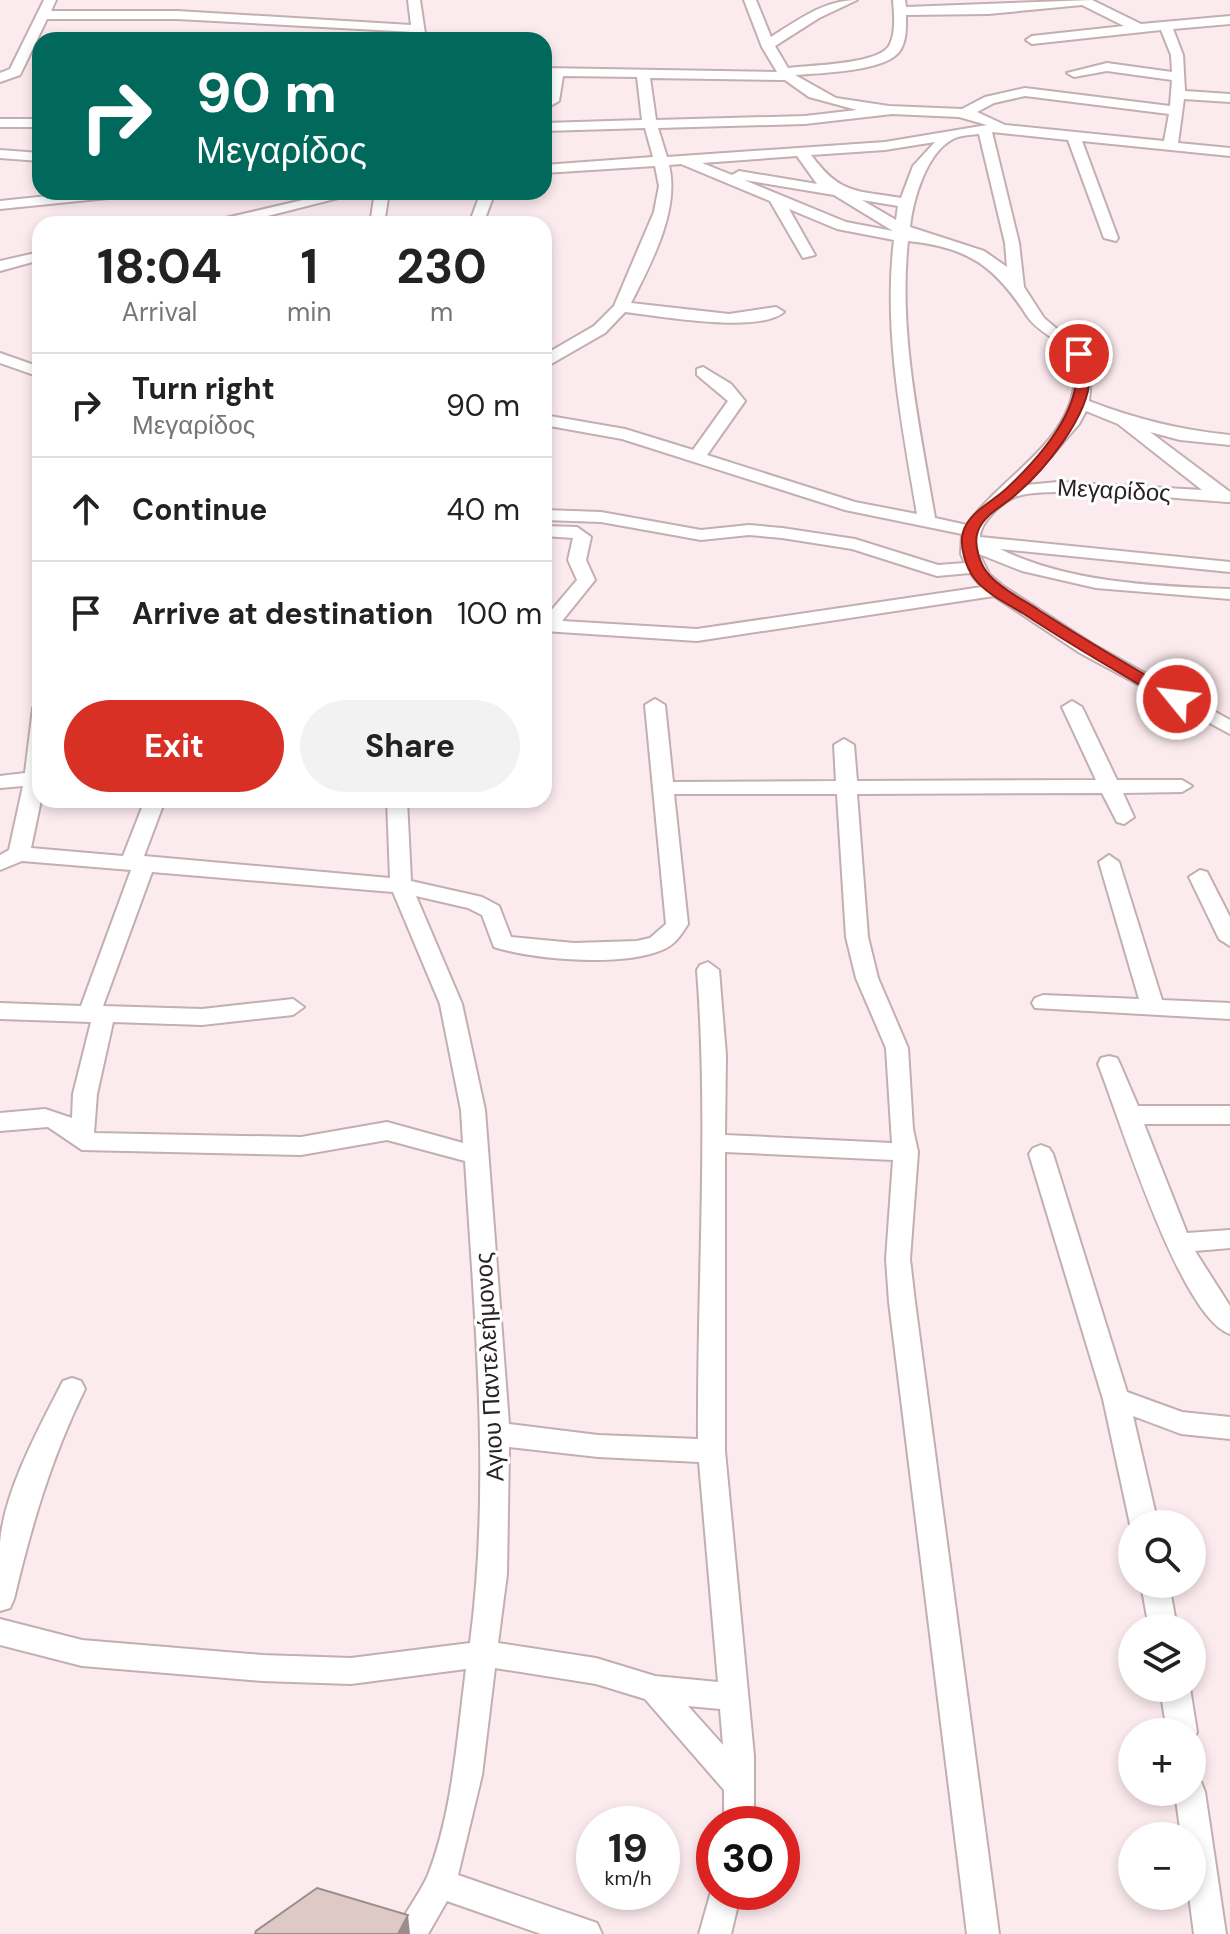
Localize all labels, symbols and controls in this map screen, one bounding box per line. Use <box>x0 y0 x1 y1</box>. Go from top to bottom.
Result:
text: 90 m <box>196 56 337 129</box>
icon: right <box>64 64 168 168</box>
text: Μεγαρίδος <box>196 127 367 174</box>
text: 18:04 <box>97 235 222 298</box>
text: 1 <box>301 235 318 298</box>
text: 230 <box>396 235 487 298</box>
text: Arrival <box>122 295 197 329</box>
text: min <box>287 295 331 329</box>
text: m <box>430 295 453 329</box>
pin <box>1045 320 1113 388</box>
icon: arrive <box>1057 332 1101 376</box>
text: Turn right <box>132 369 275 408</box>
icon: right <box>64 383 108 427</box>
text: 90 m <box>446 386 520 425</box>
text: Μεγαρίδος <box>132 408 255 442</box>
street label: Μεγαρίδος <box>1056 472 1172 508</box>
icon: ahead <box>64 487 108 531</box>
text: Continue <box>132 490 267 529</box>
text: 40 m <box>447 490 520 529</box>
icon: arrive <box>64 591 108 635</box>
text: Arrive at destination <box>132 594 433 633</box>
text: 100 m <box>457 594 542 633</box>
position arrow <box>1135 657 1219 741</box>
button: Exit <box>64 700 284 792</box>
button: Share <box>300 700 520 792</box>
street label: Αγιου Παντελεήμονος <box>468 1252 510 1482</box>
map controls <box>1118 1510 1206 1910</box>
button: search <box>1118 1510 1206 1598</box>
button: layers <box>1118 1614 1206 1702</box>
button: + <box>1118 1718 1206 1806</box>
speed limit sign: 30 <box>696 1806 800 1910</box>
text: 19 <box>608 1822 648 1874</box>
button: − <box>1118 1822 1206 1910</box>
text: km/h <box>604 1865 652 1891</box>

